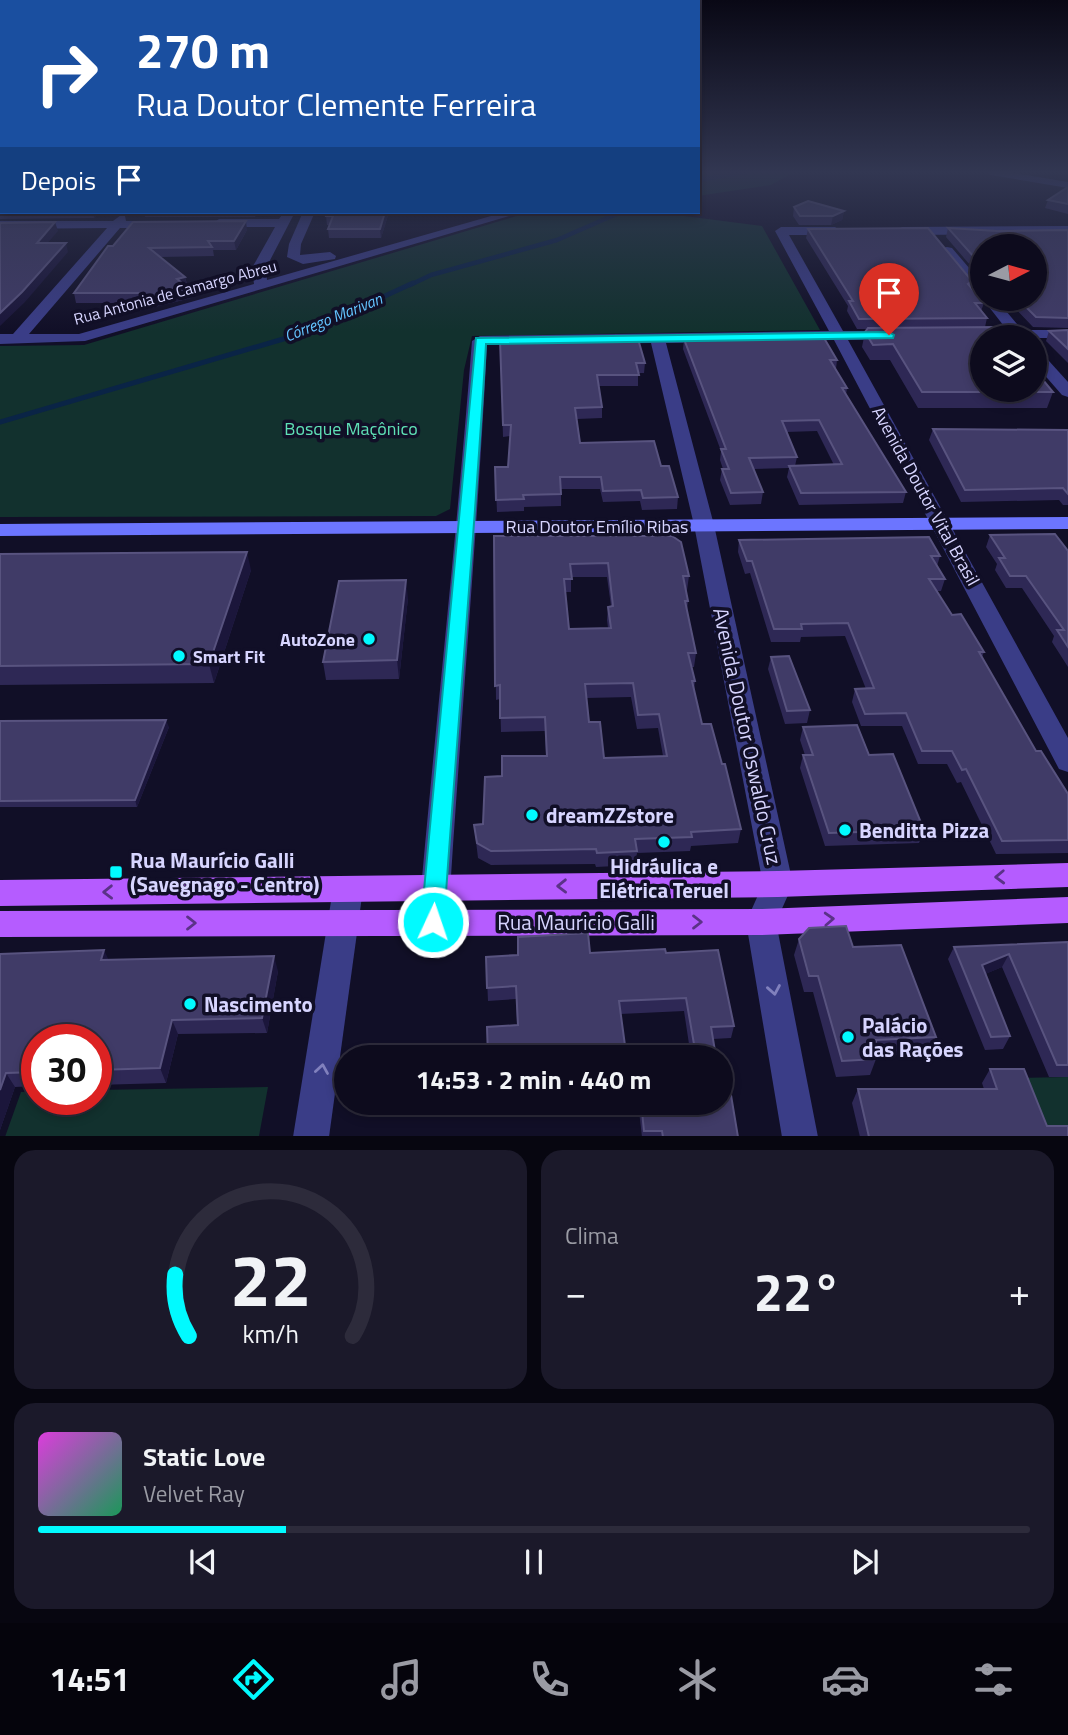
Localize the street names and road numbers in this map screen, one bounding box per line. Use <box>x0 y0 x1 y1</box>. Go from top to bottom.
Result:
street label: Rua Antonia de Camargo Abreu <box>71 253 279 331</box>
street label: Avenida Doutor Vital Brasil <box>865 401 987 591</box>
street label: Rua Doutor Emílio Ribas <box>506 513 688 540</box>
street label: Avenida Doutor Oswaldo Cruz <box>705 605 791 867</box>
street label: Rua Mauricio Galli <box>497 906 655 938</box>

